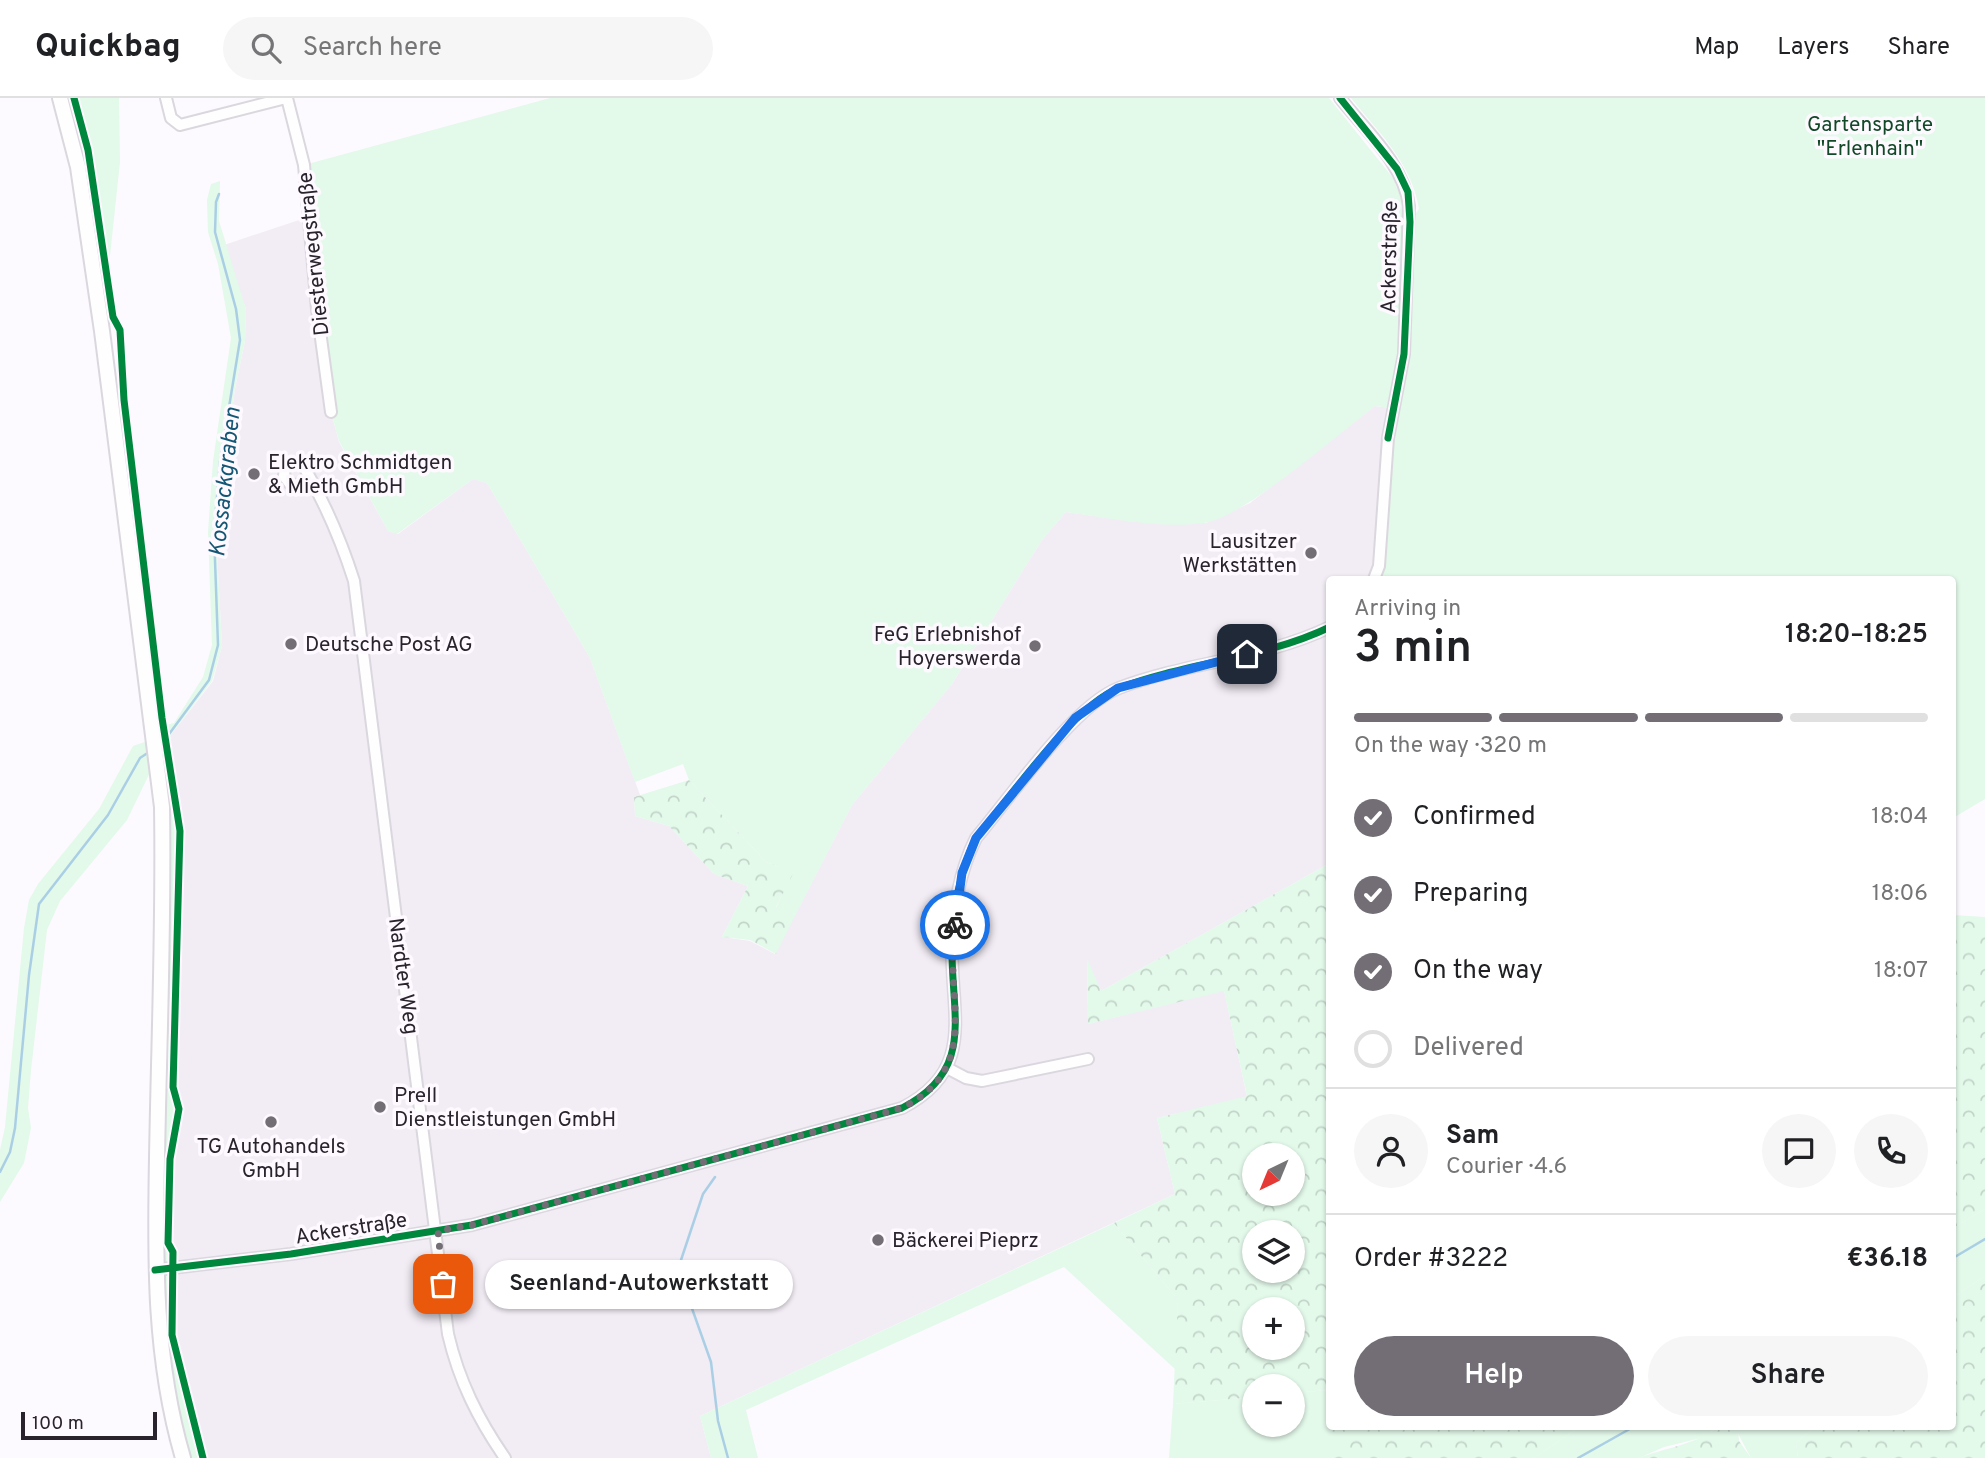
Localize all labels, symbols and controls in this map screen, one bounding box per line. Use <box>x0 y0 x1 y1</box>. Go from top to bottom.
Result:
search box <box>223 17 713 80</box>
text: Quickbag <box>35 27 181 69</box>
icon: search <box>247 29 285 67</box>
text: Search here <box>303 32 442 65</box>
text: Map <box>1694 33 1739 63</box>
text: Layers <box>1777 33 1849 63</box>
text: Share <box>1887 33 1950 63</box>
park label: Gartensparte "Erlenhain" <box>1807 112 1933 163</box>
street label: Diesterwegstraße <box>292 171 337 337</box>
street label: Ackerstraße <box>1376 200 1405 314</box>
water label: Kossackgraben <box>204 406 249 558</box>
place label: Elektro Schmidtgen & Mieth GmbH <box>268 450 452 501</box>
marker: Elektro Schmidtgen & Mieth GmbH <box>246 466 262 482</box>
place label: Lausitzer Werkstätten <box>1182 529 1297 580</box>
marker: Lausitzer Werkstätten <box>1303 545 1319 561</box>
text: Arriving in <box>1354 595 1461 624</box>
text: 18:20–18:25 <box>1785 619 1928 652</box>
text: 3 min <box>1354 620 1472 679</box>
place label: FeG Erlebnishof Hoyerswerda <box>874 622 1021 673</box>
pin <box>1217 624 1277 684</box>
place label: Deutsche Post AG <box>305 632 473 659</box>
icon: home <box>1228 635 1266 673</box>
marker: Deutsche Post AG <box>283 636 299 652</box>
marker: FeG Erlebnishof Hoyerswerda <box>1027 638 1043 654</box>
text: On the way · 320 m <box>1354 732 1547 761</box>
icon: check <box>1354 799 1392 837</box>
text: Confirmed <box>1413 801 1536 834</box>
text: 18:04 <box>1871 803 1928 832</box>
icon: check <box>1354 876 1392 914</box>
text: Preparing <box>1413 878 1528 911</box>
text: 18:06 <box>1872 880 1928 909</box>
courier <box>920 890 990 960</box>
icon: bike <box>936 906 974 944</box>
street label: Nardter Weg <box>381 916 424 1036</box>
icon: check <box>1354 953 1392 991</box>
text: On the way <box>1413 955 1543 988</box>
text: 18:07 <box>1874 957 1928 986</box>
text: Delivered <box>1413 1032 1524 1065</box>
place label: Prell Dienstleistungen GmbH <box>394 1083 616 1134</box>
marker: Prell Dienstleistungen GmbH <box>372 1099 388 1115</box>
marker: TG Autohandels GmbH <box>263 1114 279 1130</box>
button: person <box>1354 1114 1428 1188</box>
button: chat <box>1762 1114 1836 1188</box>
button: phone <box>1854 1114 1928 1188</box>
text: Sam <box>1446 1120 1499 1153</box>
place label: TG Autohandels GmbH <box>196 1134 346 1185</box>
north arrow <box>1242 1143 1306 1206</box>
map controls <box>1242 1143 1305 1437</box>
text: Courier · 4.6 <box>1446 1153 1567 1182</box>
street label: Ackerstraße <box>293 1207 409 1252</box>
button: layers <box>1242 1220 1305 1283</box>
place label: Bäckerei Pieprz <box>892 1228 1039 1255</box>
marker: Bäckerei Pieprz <box>870 1232 886 1248</box>
text: Order #3222 <box>1354 1243 1508 1276</box>
text: €36.18 <box>1847 1243 1928 1276</box>
pin <box>413 1254 473 1314</box>
callout: Seenland-Autowerkstatt <box>485 1260 793 1308</box>
icon: bag <box>424 1265 462 1303</box>
text: Seenland-Autowerkstatt <box>509 1270 769 1299</box>
button: + <box>1242 1297 1305 1360</box>
button: Help <box>1354 1336 1634 1416</box>
button: Share <box>1648 1336 1928 1416</box>
button: − <box>1242 1374 1305 1437</box>
scale bar <box>21 1409 158 1441</box>
text: 100 m <box>32 1412 84 1436</box>

